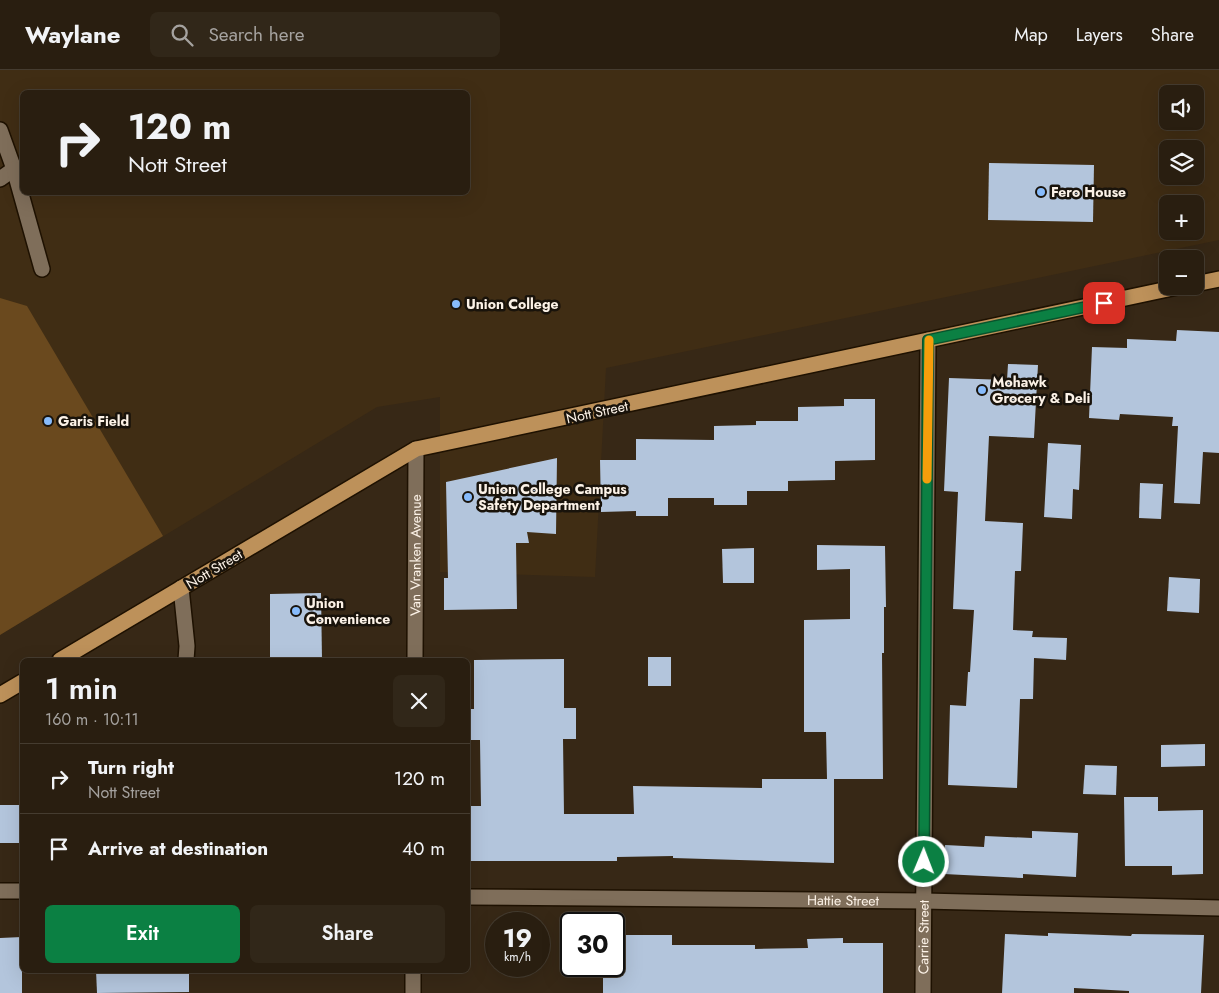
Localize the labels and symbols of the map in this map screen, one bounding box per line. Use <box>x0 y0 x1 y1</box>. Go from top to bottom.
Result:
place label: Fero House <box>1051 182 1126 202</box>
marker: Fero House <box>1035 186 1047 198</box>
pin <box>1083 282 1125 324</box>
place label: Union College <box>466 294 558 314</box>
marker: Union College <box>450 298 462 310</box>
place label: Mohawk Grocery & Deli <box>992 372 1091 408</box>
marker: Mohawk Grocery & Deli <box>976 384 988 396</box>
street label: Nott Street <box>564 396 630 428</box>
place label: Garis Field <box>58 411 129 431</box>
marker: Garis Field <box>42 415 54 427</box>
place label: Union College Campus Safety Department <box>478 479 627 515</box>
marker: Union College Campus Safety Department <box>462 491 474 503</box>
street label: Van Vranken Avenue <box>405 494 426 616</box>
street label: Nott Street <box>182 544 247 594</box>
place label: Union Convenience <box>306 593 390 629</box>
marker: Union Convenience <box>290 605 302 617</box>
position arrow <box>897 835 949 887</box>
street label: Hattie Street <box>807 890 880 911</box>
street label: Carrie Street <box>913 899 934 974</box>
speed limit sign: 30 <box>560 912 625 977</box>

